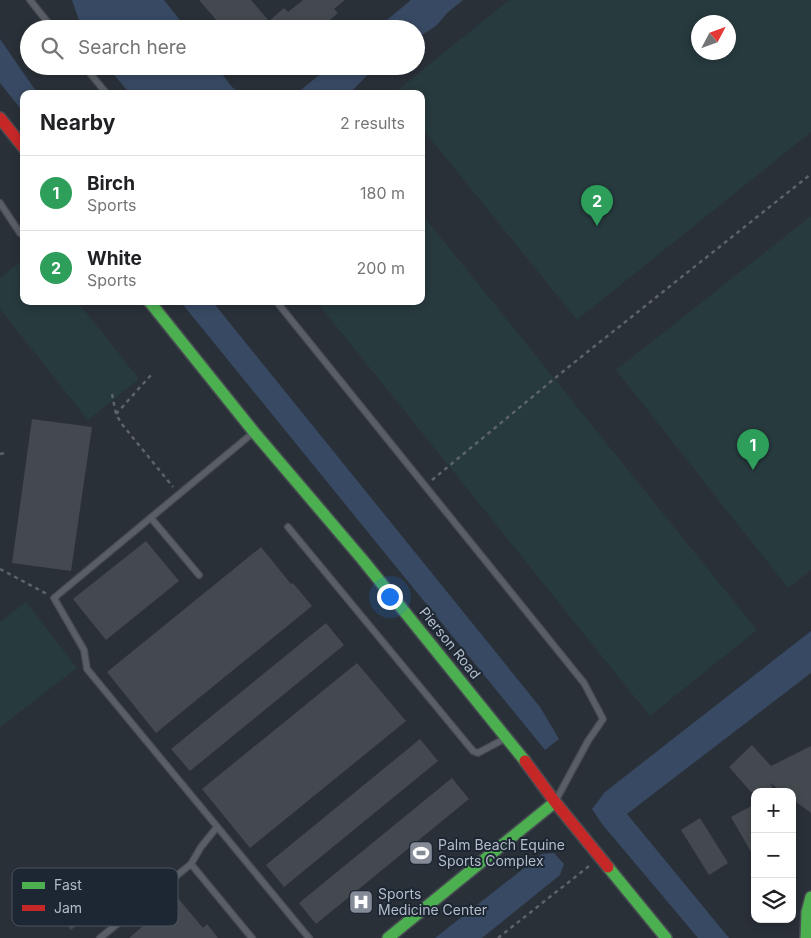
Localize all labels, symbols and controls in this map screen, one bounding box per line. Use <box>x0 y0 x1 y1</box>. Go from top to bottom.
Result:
north arrow <box>691 15 736 60</box>
search box <box>20 20 425 75</box>
icon: search <box>38 34 66 62</box>
text: Search here <box>78 36 187 59</box>
text: Nearby <box>40 110 115 135</box>
text: 2 results <box>340 113 405 133</box>
text: Birch <box>87 172 135 195</box>
text: 1 <box>53 183 59 203</box>
text: 180 m <box>360 183 405 203</box>
pin: 2 <box>581 185 613 226</box>
text: Sports <box>87 195 136 215</box>
text: White <box>87 247 142 270</box>
text: 2 <box>51 258 61 278</box>
text: 200 m <box>357 258 405 278</box>
text: Sports <box>87 270 136 290</box>
pin: 1 <box>737 429 769 470</box>
your location <box>377 584 403 610</box>
street label: Pierson Road <box>416 603 485 682</box>
map controls <box>751 788 796 923</box>
button: + <box>751 788 796 833</box>
button: − <box>751 833 796 878</box>
place label: Palm Beach Equine Sports Complex <box>438 836 565 869</box>
sports icon: Palm Beach Equine Sports Complex <box>408 840 434 866</box>
legend <box>12 868 178 926</box>
text: Fast <box>54 876 82 893</box>
button: layers <box>751 878 796 923</box>
place label: Sports Medicine Center <box>378 885 487 918</box>
hospital icon: Sports Medicine Center <box>348 889 374 915</box>
text: Jam <box>54 899 82 916</box>

